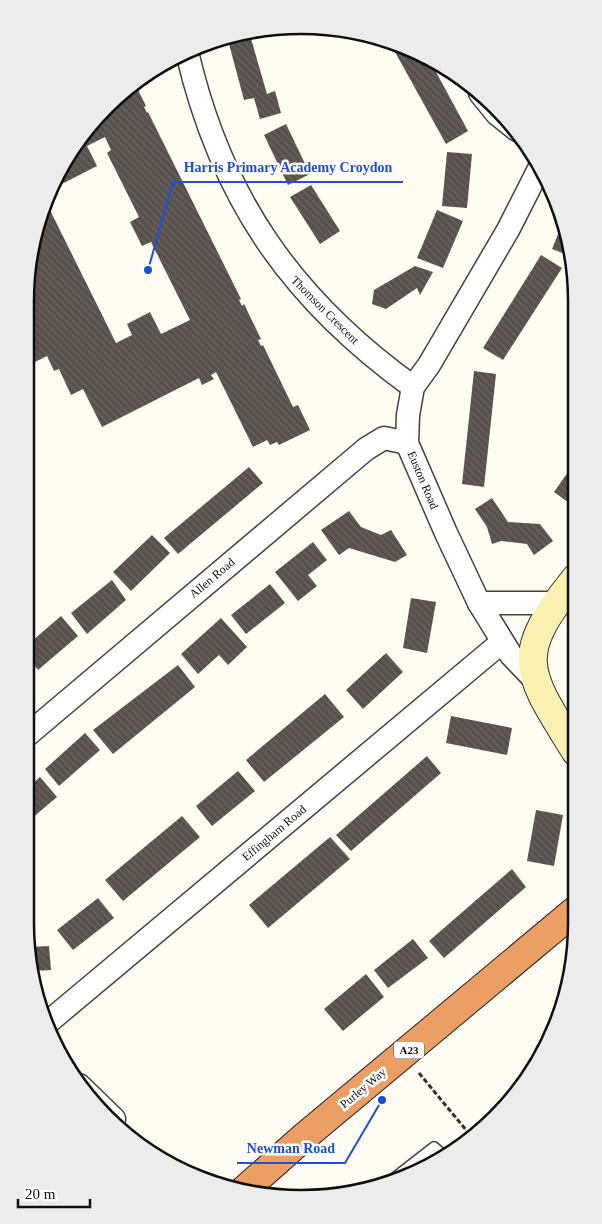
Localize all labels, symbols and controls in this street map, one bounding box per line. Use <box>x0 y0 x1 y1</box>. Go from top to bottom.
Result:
callout: Harris Primary Academy Croydon <box>173 153 403 182</box>
text: Harris Primary Academy Croydon <box>184 160 392 175</box>
street label: Thomson Crescent <box>288 273 362 347</box>
street label: Euston Road <box>405 449 441 511</box>
street label: Allen Road <box>186 555 238 601</box>
street label: Effingham Road <box>239 802 309 864</box>
road number: A23 <box>394 1042 424 1058</box>
street label: Purley Way <box>337 1065 389 1111</box>
callout: Newman Road <box>237 1134 345 1163</box>
text: Newman Road <box>247 1141 335 1156</box>
scale bar <box>18 1176 90 1208</box>
text: 20 m <box>25 1186 56 1202</box>

